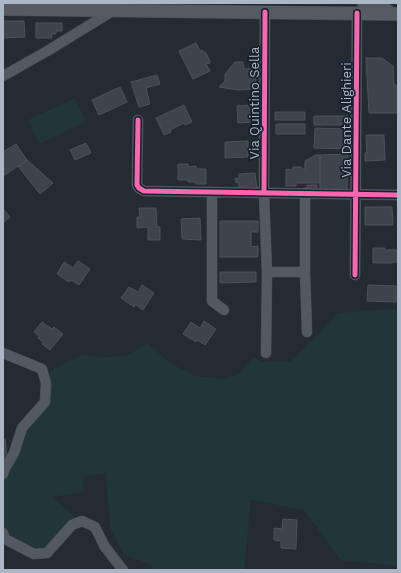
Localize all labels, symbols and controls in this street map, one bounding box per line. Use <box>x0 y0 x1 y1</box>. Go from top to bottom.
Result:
street label: Via Quintino Sella <box>247 46 262 159</box>
street label: Via Dante Alighieri <box>339 62 354 178</box>

